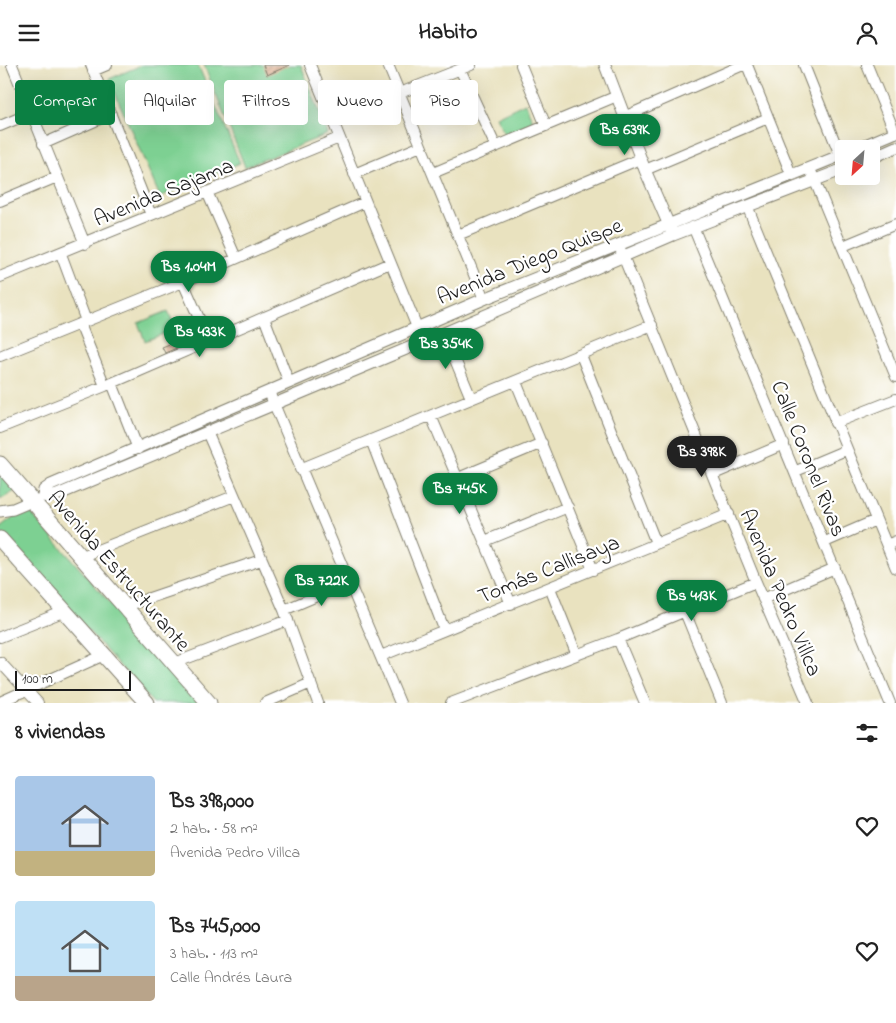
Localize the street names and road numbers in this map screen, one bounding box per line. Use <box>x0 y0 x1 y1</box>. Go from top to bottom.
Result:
street label: Avenida Sajama <box>89 151 239 236</box>
street label: Avenida Diego Quispe <box>433 211 628 316</box>
street label: Calle Coronel Rivas <box>761 376 853 542</box>
street label: Avenida Estructurante <box>38 484 197 660</box>
street label: Avenida Pedro Villca <box>730 505 829 682</box>
street label: Tomás Callisaya <box>473 528 625 615</box>

